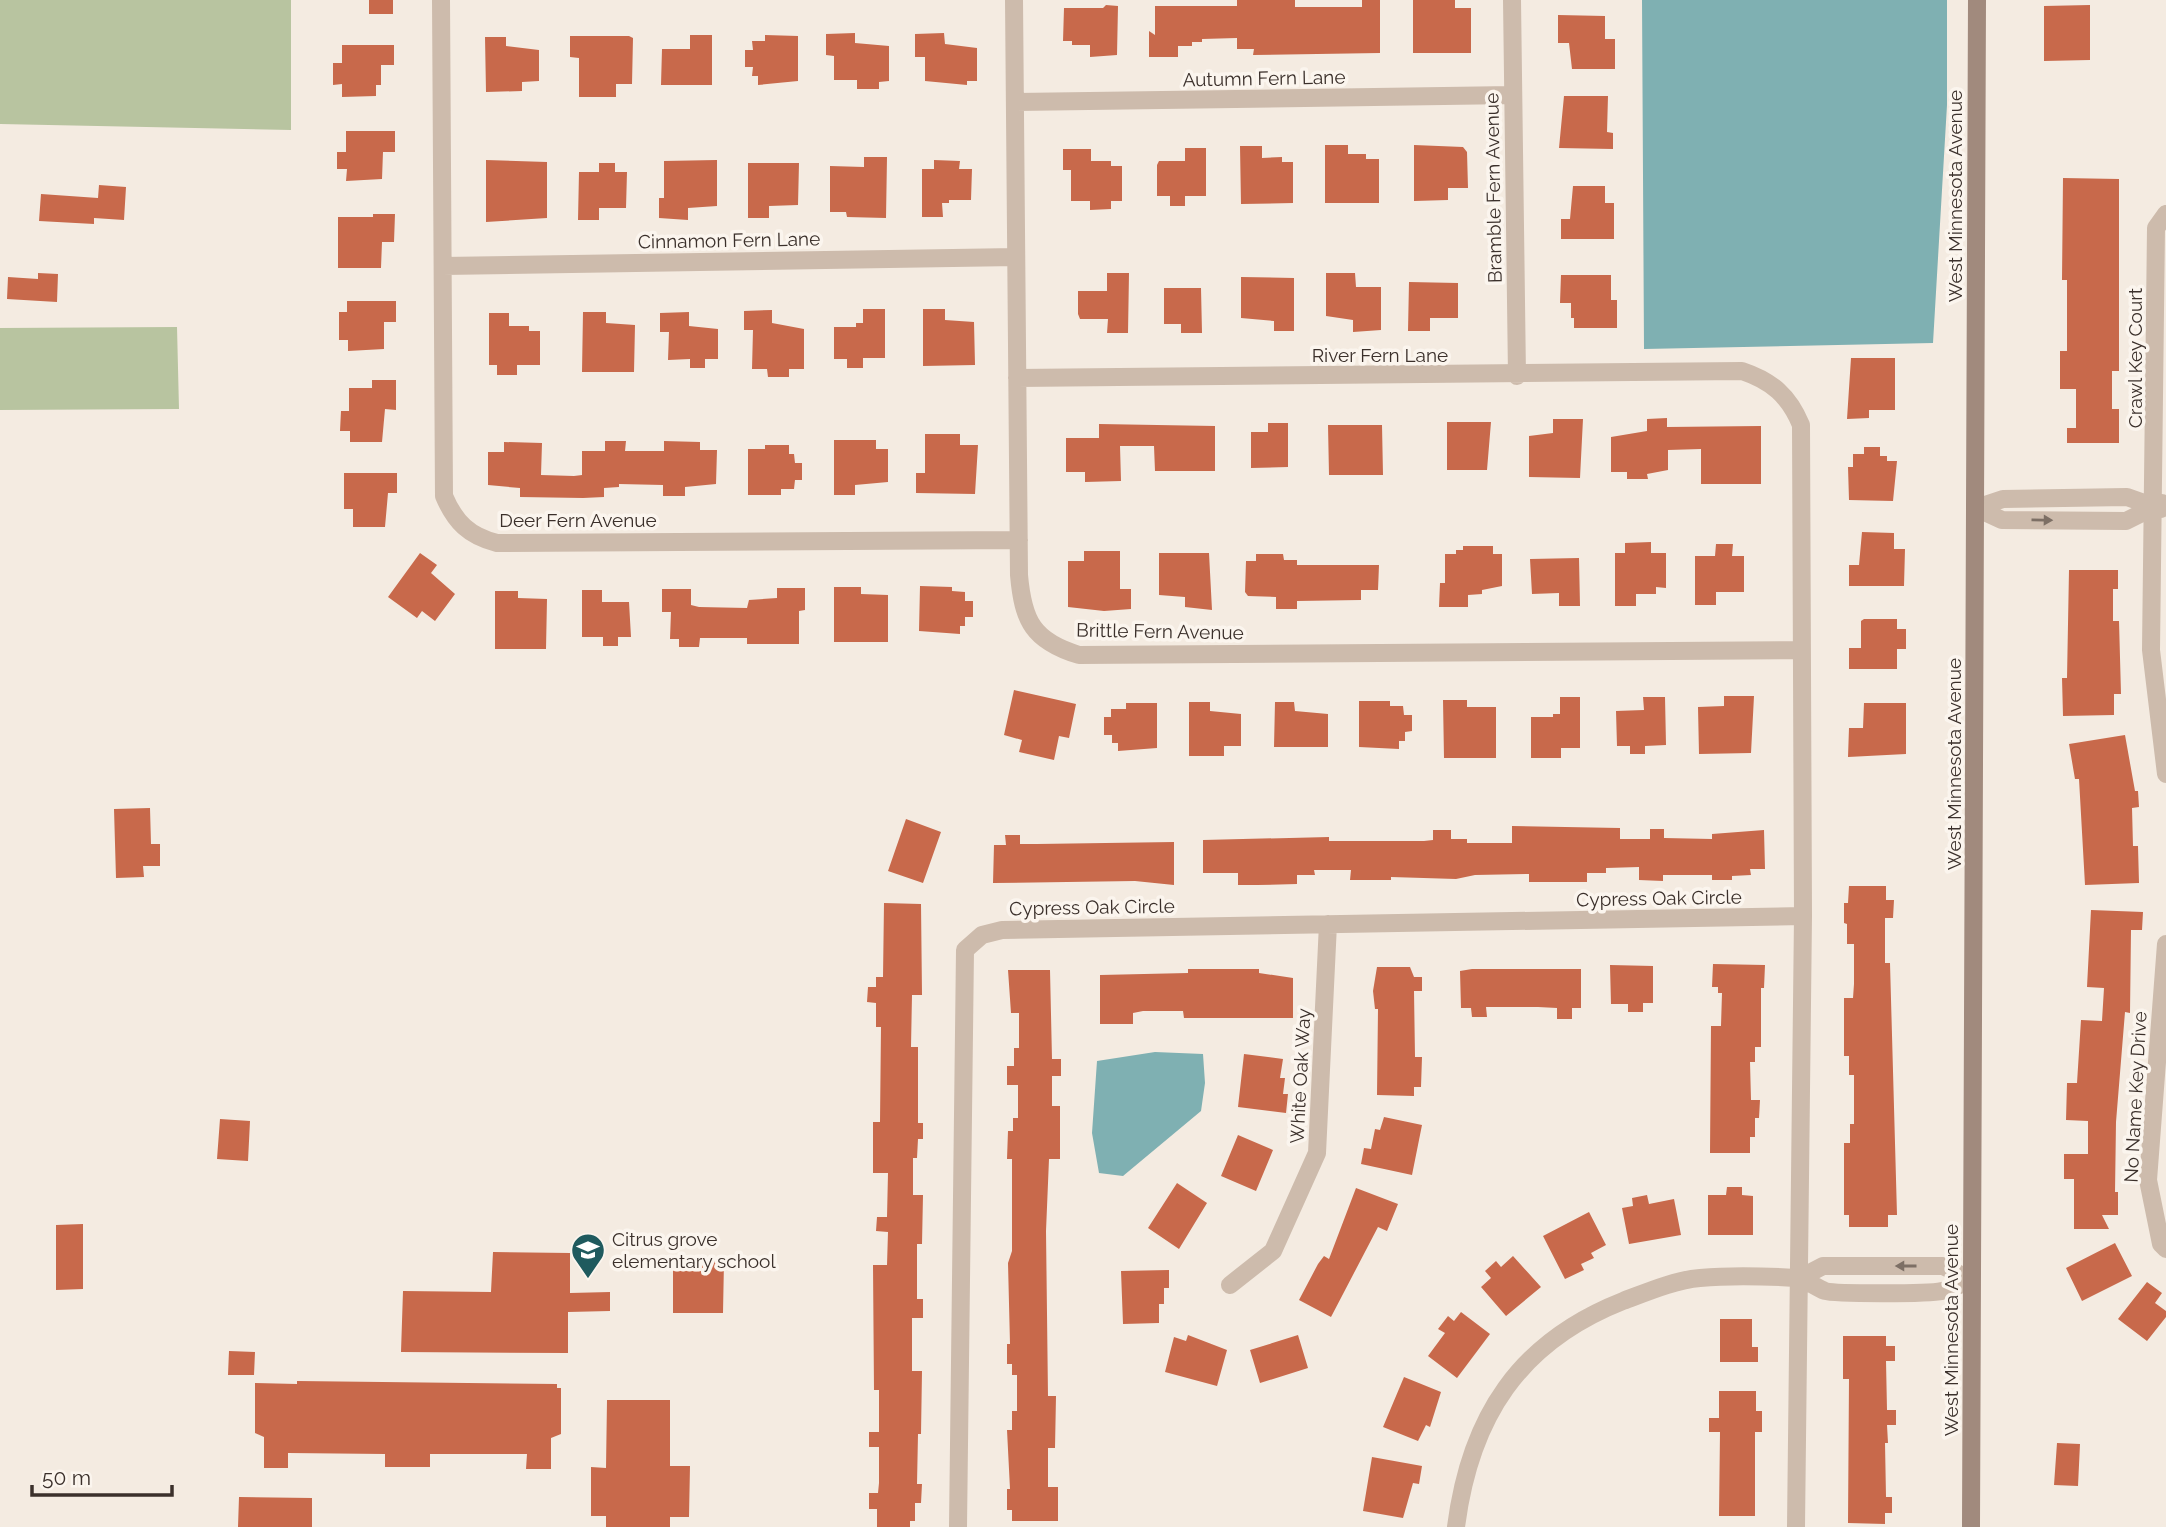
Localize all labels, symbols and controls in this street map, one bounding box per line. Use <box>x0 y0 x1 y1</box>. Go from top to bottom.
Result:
street label: Autumn Fern Lane <box>1182 66 1346 90</box>
street label: West Minnesota Avenue <box>1944 90 1966 302</box>
street label: Bramble Fern Avenue <box>1480 93 1506 283</box>
street label: Cinnamon Fern Lane <box>638 227 820 253</box>
street label: Crawl Key Court <box>2124 287 2146 428</box>
street label: River Fern Lane <box>1312 344 1448 366</box>
street label: Deer Fern Avenue <box>499 509 657 531</box>
one-way arrow <box>2031 514 2053 526</box>
street label: Brittle Fern Avenue <box>1076 619 1244 643</box>
street label: West Minnesota Avenue <box>1943 658 1965 870</box>
street label: Cypress Oak Circle <box>1576 886 1742 910</box>
street label: Cypress Oak Circle <box>1009 895 1175 919</box>
street label: White Oak Way <box>1285 1008 1315 1144</box>
street label: No Name Key Drive <box>2120 1011 2150 1183</box>
street label: West Minnesota Avenue <box>1940 1224 1962 1436</box>
place label: Citrus grove elementary school <box>612 1228 776 1272</box>
school or university icon: Citrus grove elementary school <box>569 1231 607 1280</box>
one-way arrow <box>1895 1260 1917 1272</box>
scale bar <box>32 1454 172 1498</box>
text: 50 m <box>42 1465 91 1490</box>

